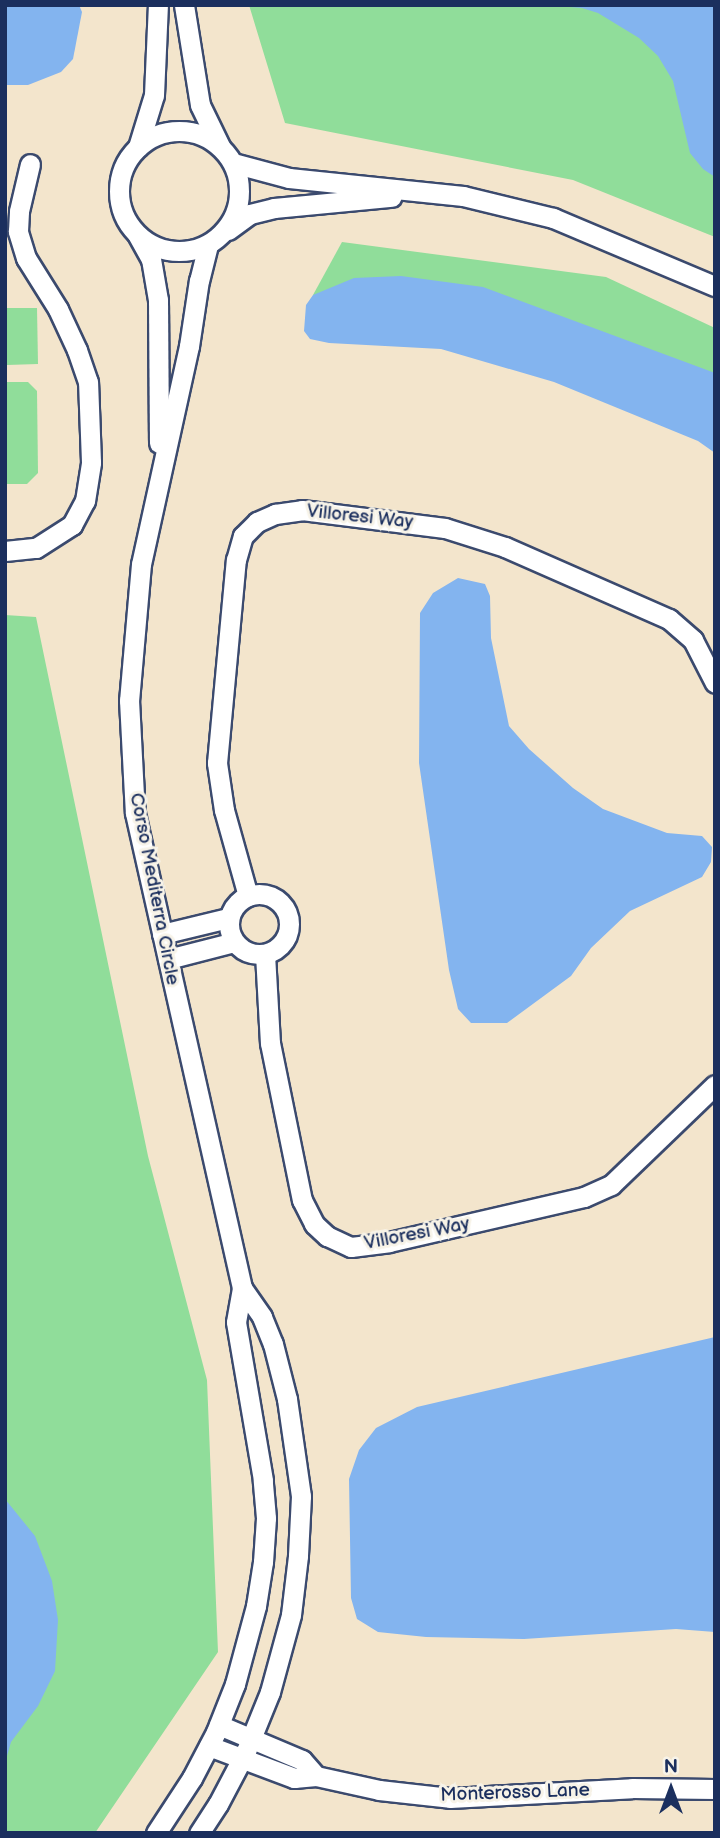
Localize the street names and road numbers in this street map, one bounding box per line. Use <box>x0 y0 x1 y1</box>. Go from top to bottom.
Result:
street label: Villoresi Way <box>305 500 415 534</box>
street label: Corso Mediterra Circle <box>124 791 184 987</box>
street label: Villoresi Way <box>362 1213 472 1255</box>
street label: Monterosso Lane <box>440 1779 590 1807</box>

